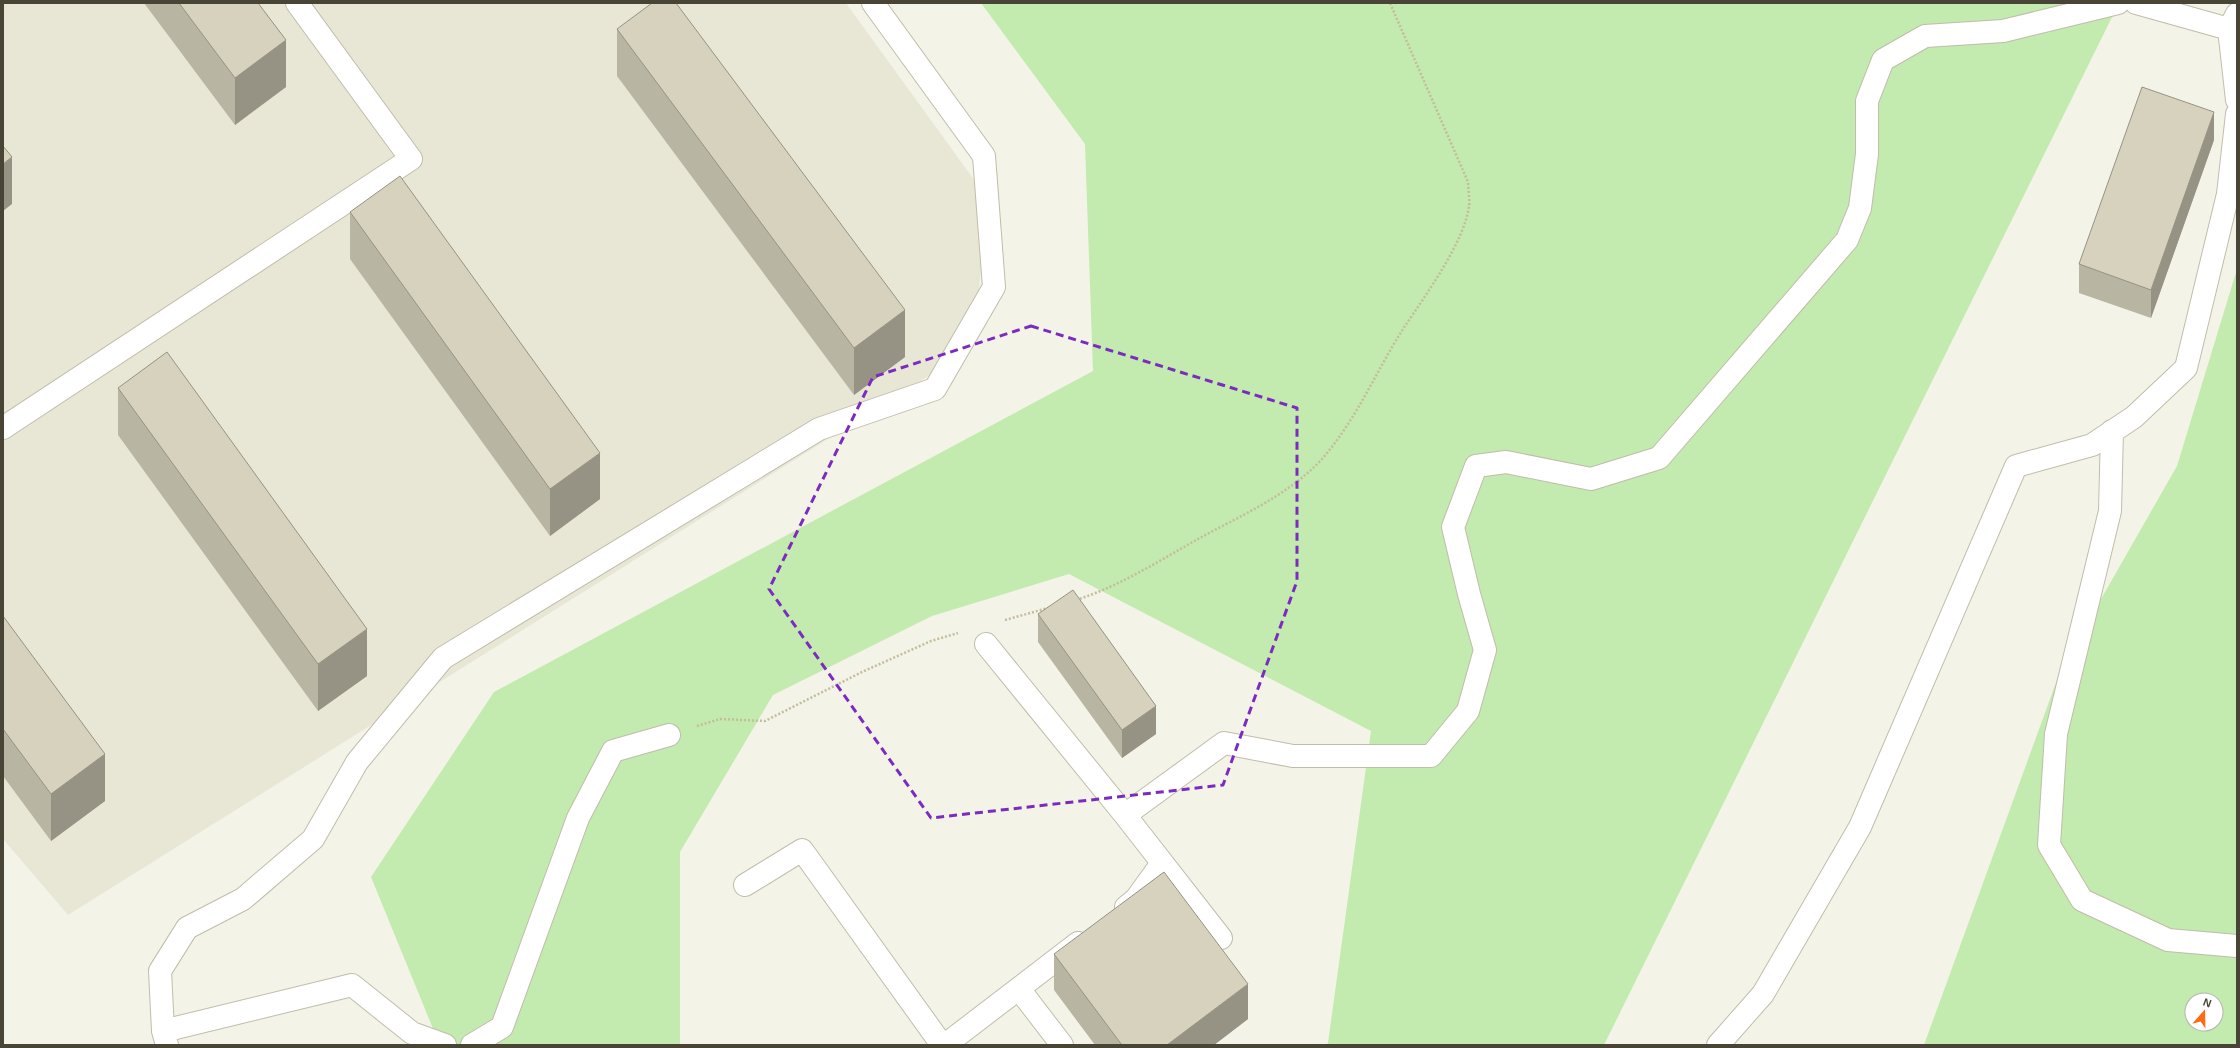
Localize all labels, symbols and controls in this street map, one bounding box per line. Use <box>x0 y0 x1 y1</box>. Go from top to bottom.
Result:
north arrow <box>2184 992 2224 1032</box>
text: N <box>2202 996 2213 1010</box>

